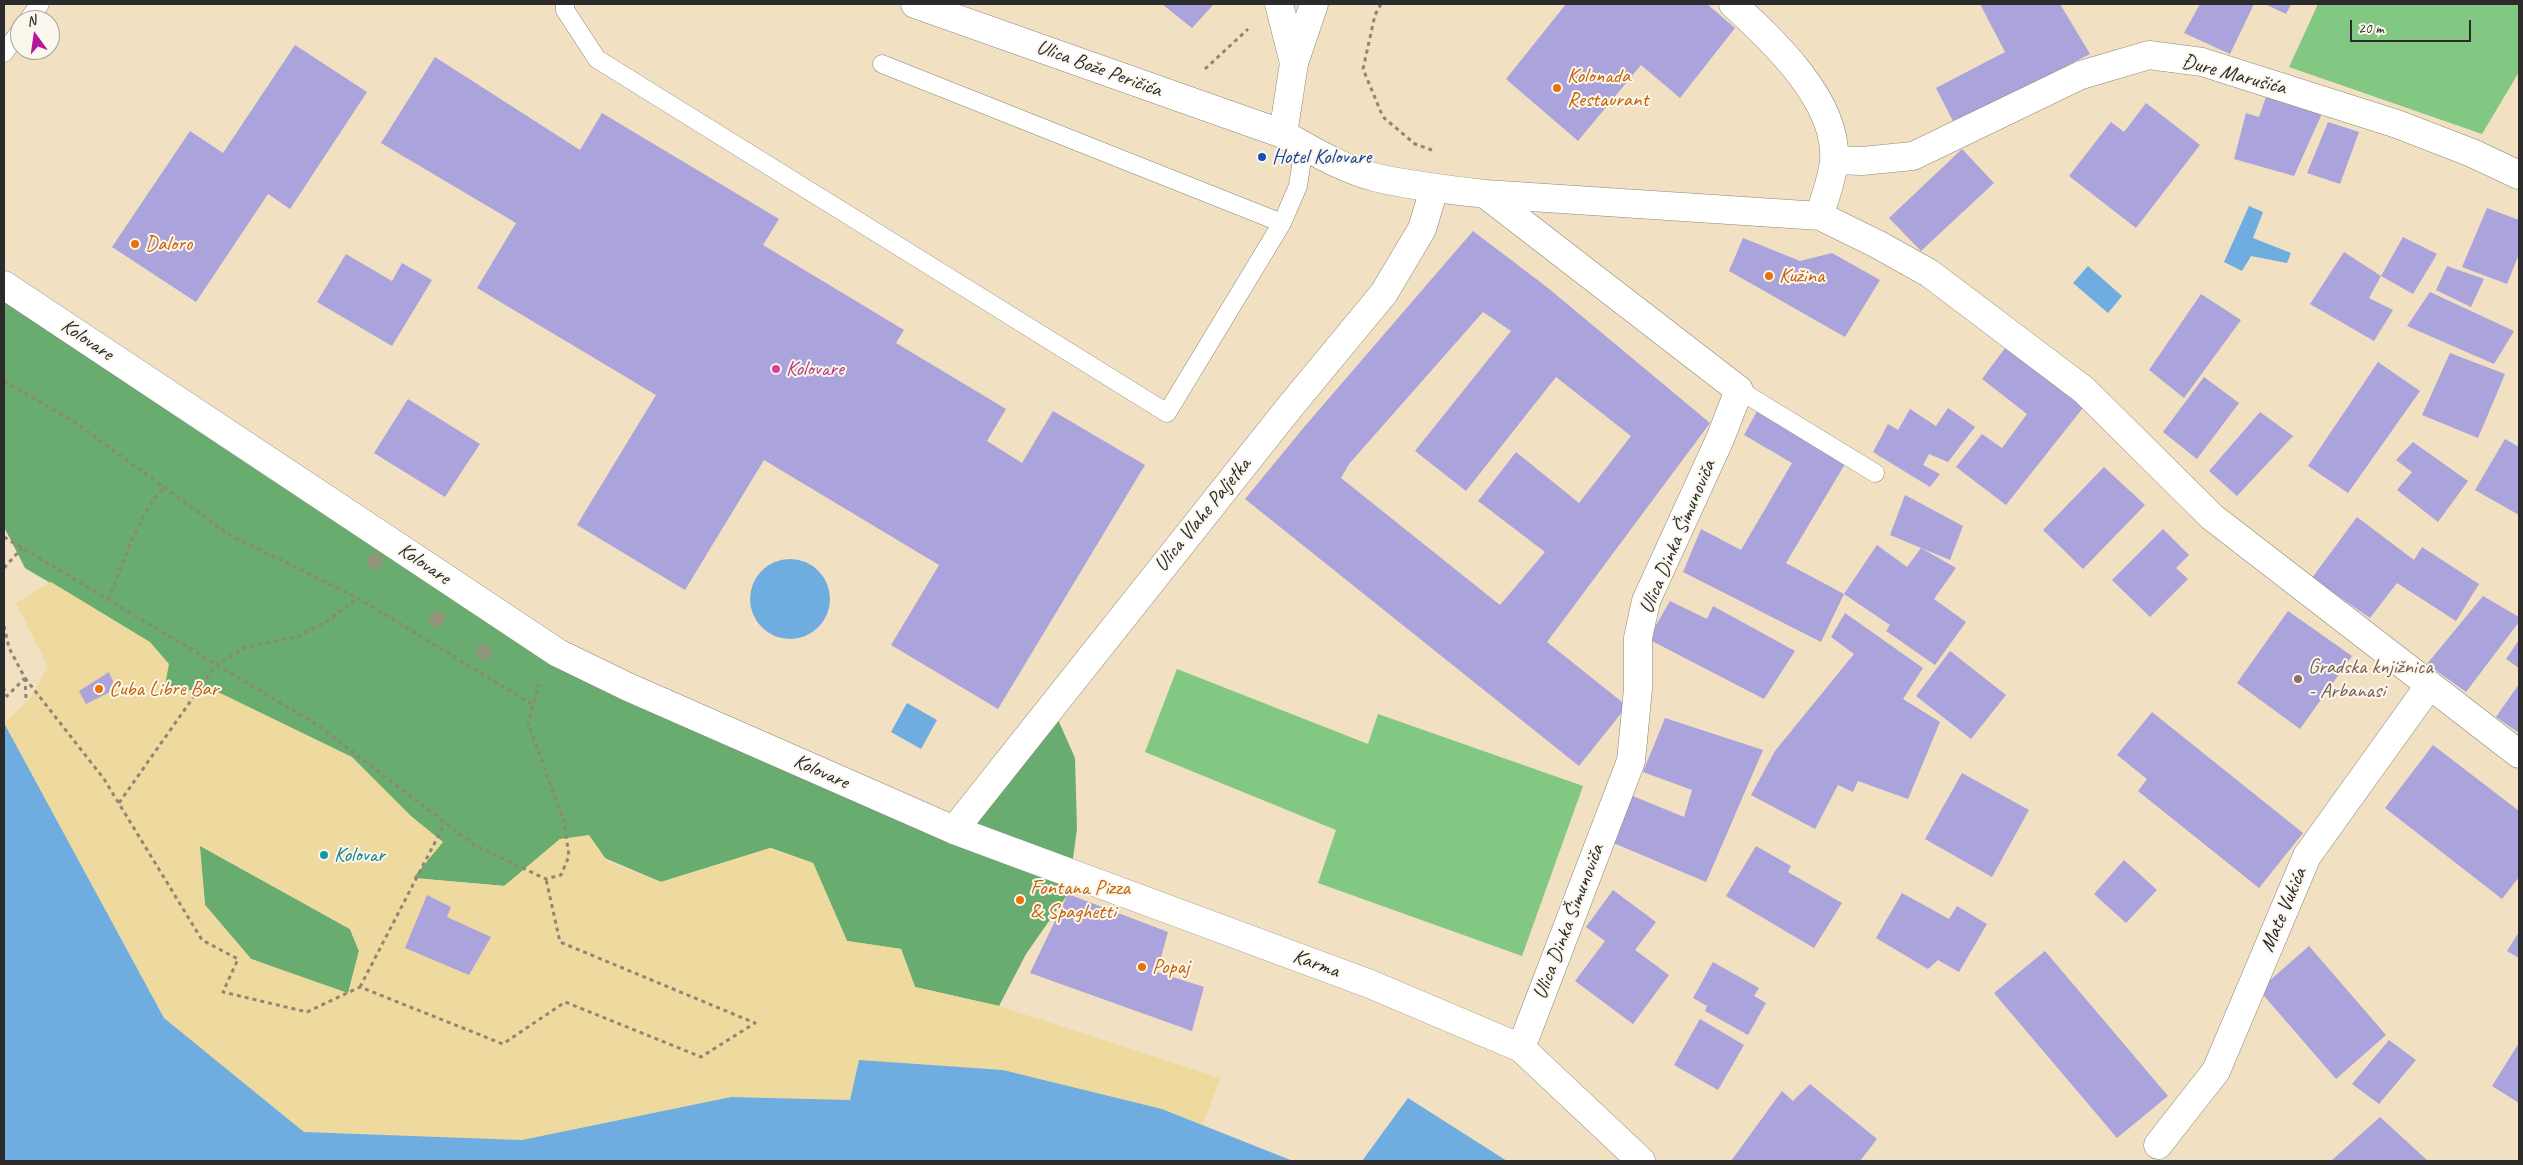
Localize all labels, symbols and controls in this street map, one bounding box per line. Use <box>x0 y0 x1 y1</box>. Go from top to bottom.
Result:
north arrow <box>10 10 60 60</box>
scale bar <box>2353 10 2474 42</box>
text: N <box>25 12 38 30</box>
text: 20 m <box>2358 19 2384 38</box>
street label: Ulica Bože Peričića <box>1033 35 1165 103</box>
street label: Đure Marušića <box>2179 49 2289 101</box>
place label: Kolonada Restaurant <box>1567 63 1648 113</box>
marker: Kolonada Restaurant <box>1551 82 1563 94</box>
place label: Hotel Kolovare <box>1272 144 1371 170</box>
marker: Hotel Kolovare <box>1256 151 1268 163</box>
place label: Daloro <box>145 231 192 257</box>
marker: Daloro <box>129 238 141 250</box>
place label: Kužina <box>1779 263 1824 289</box>
marker: Kužina <box>1763 270 1775 282</box>
street label: Kolovare <box>56 313 118 367</box>
place label: Kolovare <box>786 356 844 382</box>
marker: Kolovare <box>770 363 782 375</box>
street label: Ulica Vlahe Paljetka <box>1149 453 1257 577</box>
street label: Ulica Dinka Šimunoviča <box>1634 457 1722 617</box>
street label: Kolovare <box>393 537 455 591</box>
place label: Gradska knjižnica - Arbanasi <box>2308 654 2433 704</box>
marker: Gradska knjižnica - Arbanasi <box>2292 673 2304 685</box>
place label: Cuba Libre Bar <box>109 676 218 702</box>
marker: Cuba Libre Bar <box>93 683 105 695</box>
street label: Kolovare <box>790 749 852 795</box>
street label: Ulica Dinka Šimunoviča <box>1528 841 1610 1003</box>
place label: Kolovar <box>334 842 385 868</box>
marker: Kolovar <box>318 849 330 861</box>
street label: Mate Vukića <box>2255 864 2313 956</box>
place label: Fontana Pizza & Spaghetti <box>1030 875 1130 925</box>
marker: Fontana Pizza & Spaghetti <box>1014 894 1026 906</box>
street label: Karma <box>1289 944 1343 984</box>
place label: Popaj <box>1152 954 1189 980</box>
marker: Popaj <box>1136 961 1148 973</box>

